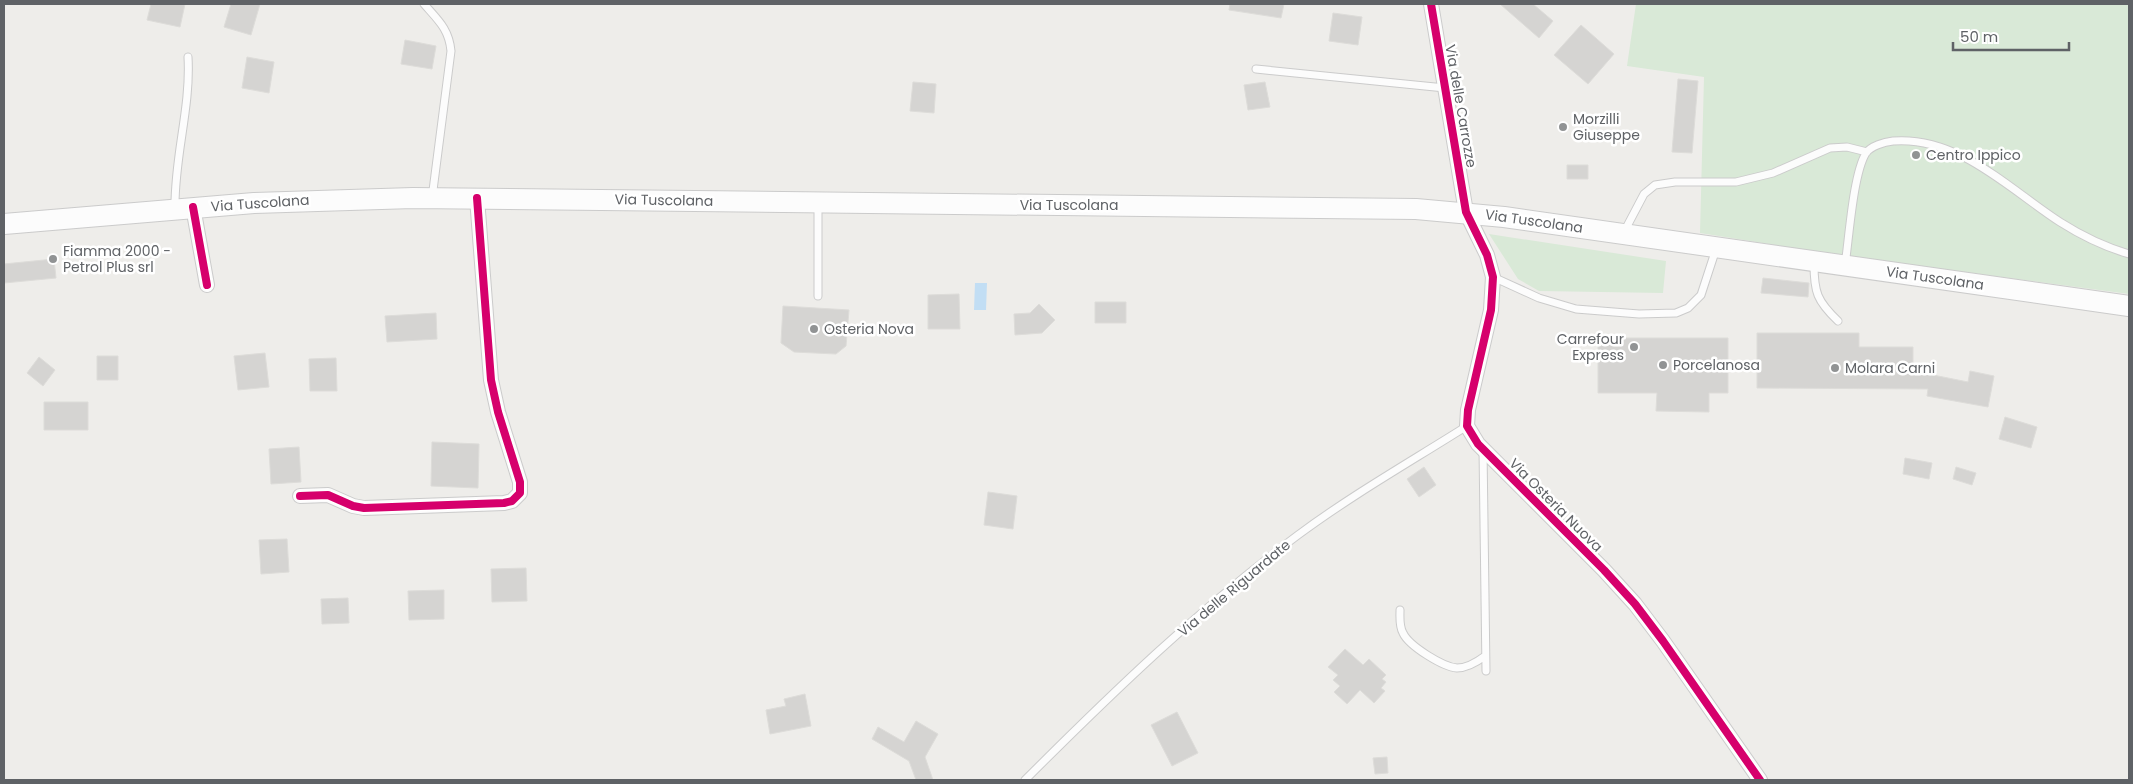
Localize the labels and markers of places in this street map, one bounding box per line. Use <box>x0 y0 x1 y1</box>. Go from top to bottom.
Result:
place label: Morzilli Giuseppe <box>1573 109 1640 145</box>
marker: Morzilli Giuseppe <box>1557 121 1569 133</box>
place label: Centro Ippico <box>1926 145 2021 165</box>
marker: Centro Ippico <box>1910 149 1922 161</box>
place label: Fiamma 2000 - Petrol Plus srl <box>63 241 171 277</box>
marker: Fiamma 2000 - Petrol Plus srl <box>47 253 59 265</box>
place label: Osteria Nova <box>824 319 914 339</box>
marker: Osteria Nova <box>808 323 820 335</box>
place label: Carrefour Express <box>1557 329 1624 365</box>
marker: Carrefour Express <box>1628 341 1640 353</box>
place label: Porcelanosa <box>1673 355 1760 375</box>
place label: Molara Carni <box>1845 358 1935 378</box>
marker: Porcelanosa <box>1657 359 1669 371</box>
marker: Molara Carni <box>1829 362 1841 374</box>

